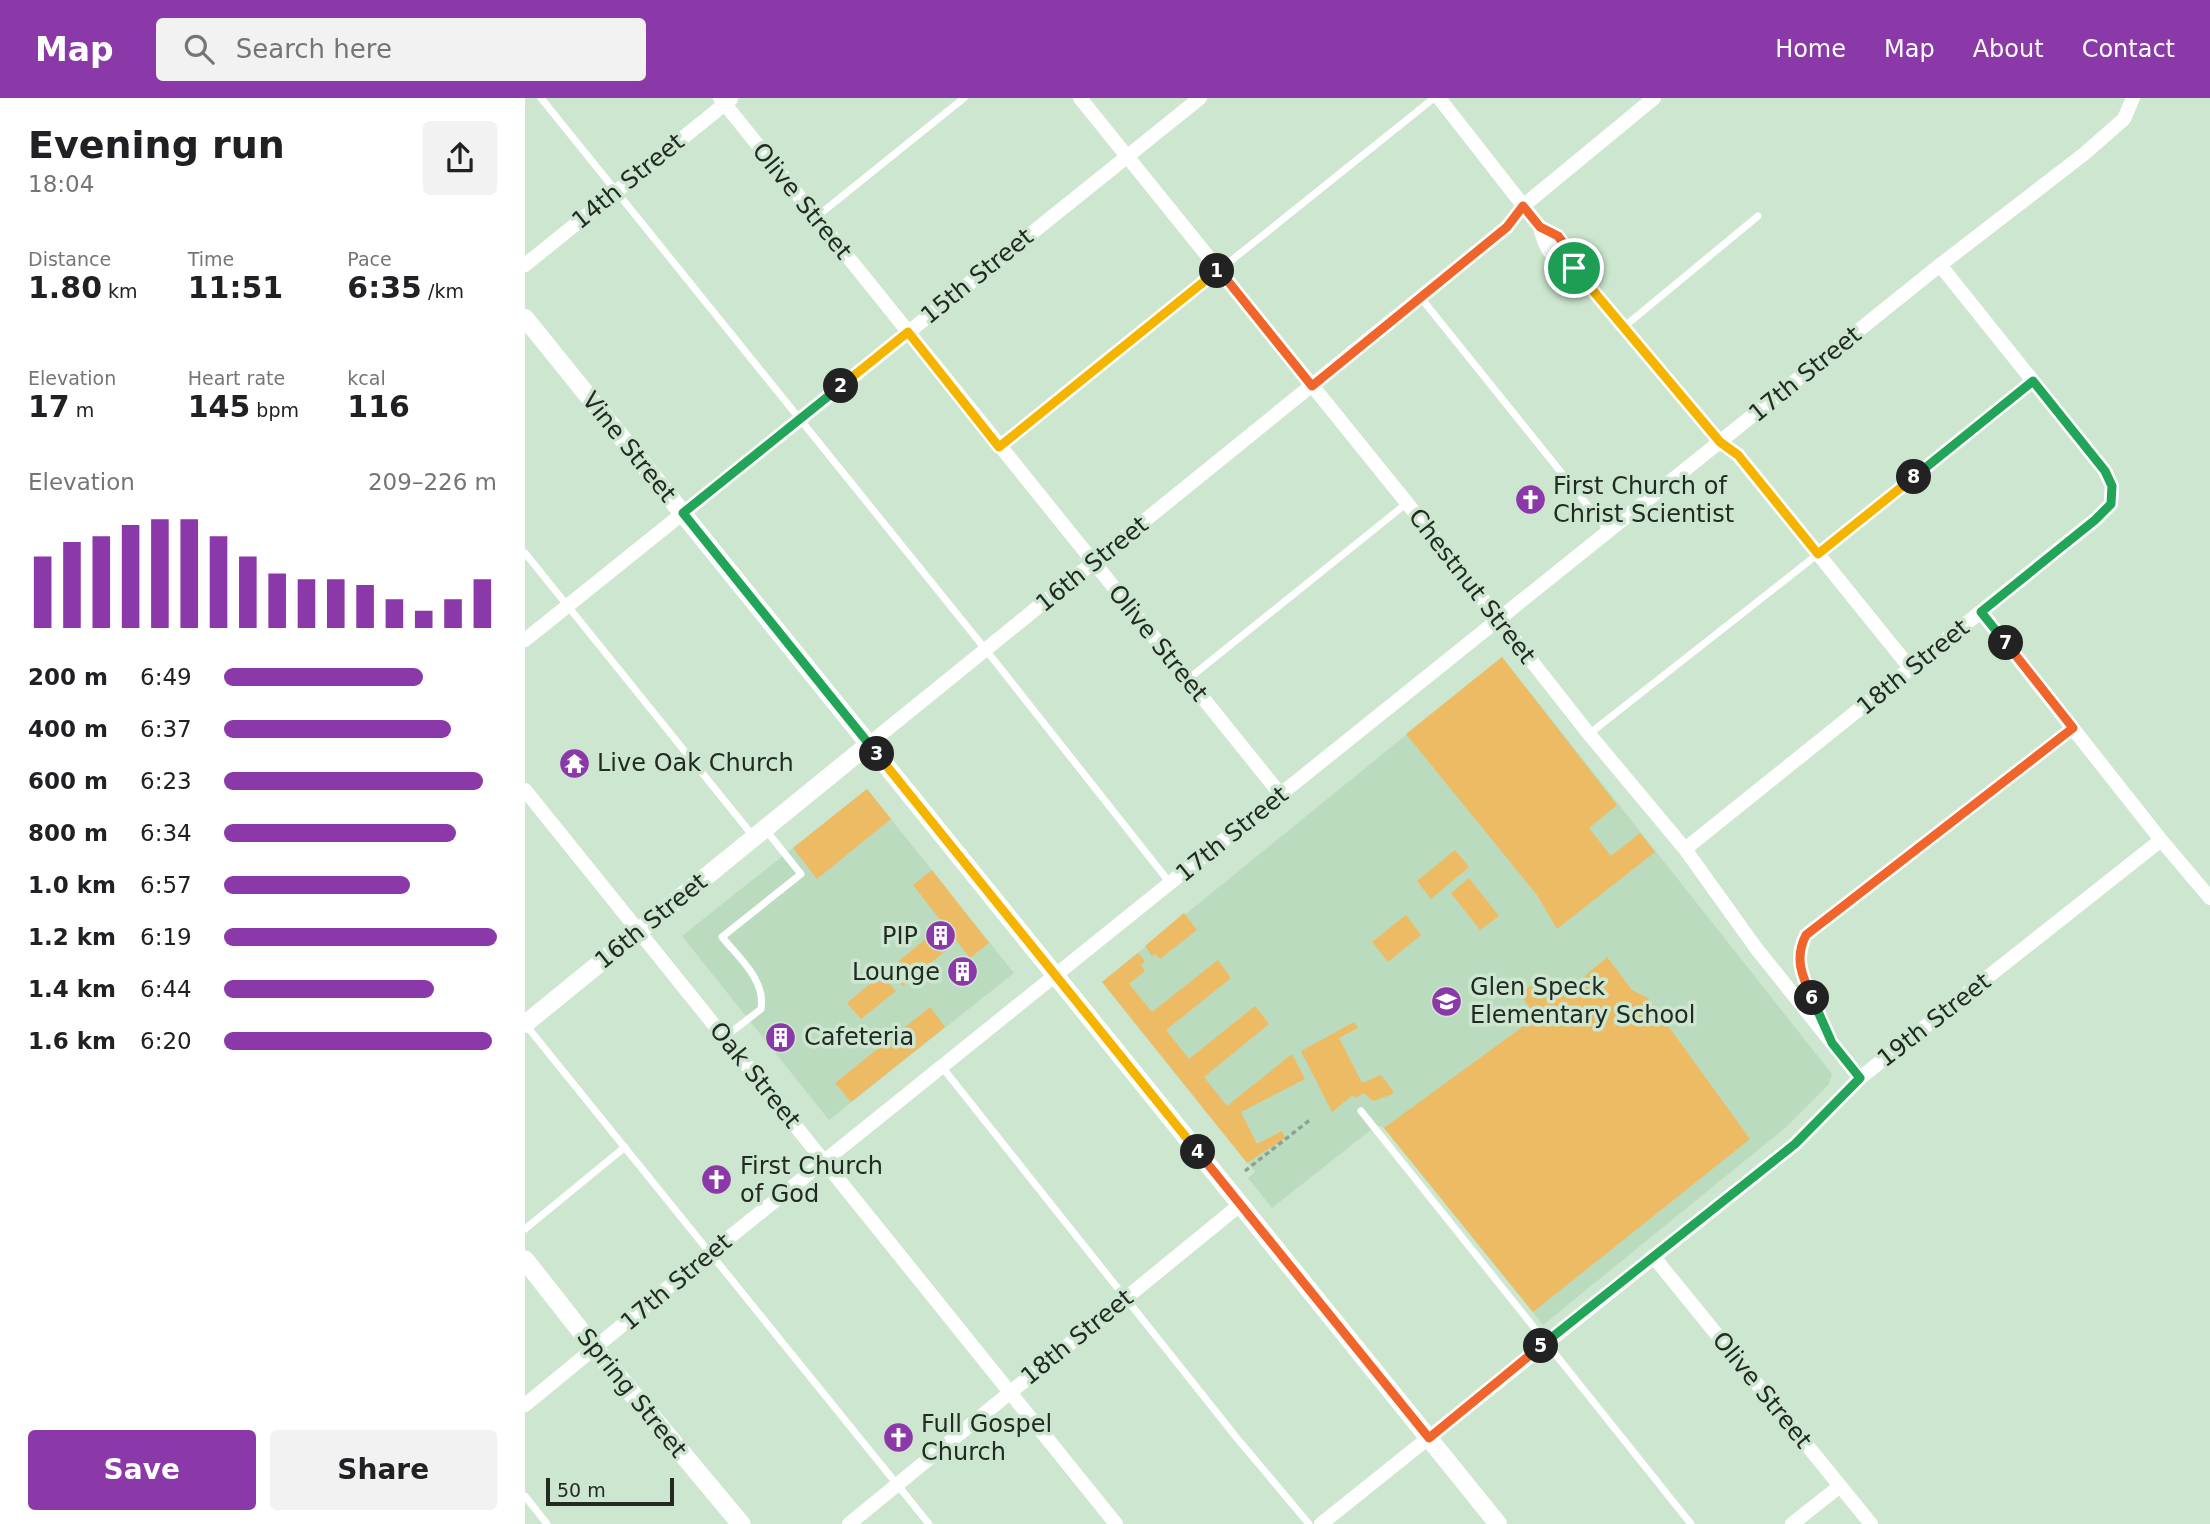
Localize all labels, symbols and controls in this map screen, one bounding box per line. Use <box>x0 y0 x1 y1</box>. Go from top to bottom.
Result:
search box <box>156 18 646 81</box>
text: Map <box>35 30 114 69</box>
icon: search <box>180 30 218 68</box>
text: Search here <box>236 34 392 64</box>
text: Home <box>1775 35 1846 63</box>
text: Map <box>1884 35 1935 63</box>
text: About <box>1973 35 2044 63</box>
text: Contact <box>2082 35 2175 63</box>
button: share <box>423 121 497 195</box>
text: Evening run <box>28 123 285 167</box>
street label: 14th Street <box>566 127 690 235</box>
street label: Olive Street <box>747 137 857 265</box>
text: 18:04 <box>28 171 94 197</box>
street label: 15th Street <box>915 222 1039 330</box>
pin <box>1544 238 1604 298</box>
text: Distance <box>28 248 111 270</box>
text: Time <box>188 248 234 270</box>
text: Pace <box>347 248 392 270</box>
icon: arrive <box>1555 249 1593 287</box>
pin: 1 <box>1199 254 1235 288</box>
text: 1 <box>1210 259 1223 281</box>
text: 1.80 <box>28 270 102 305</box>
text: 11:51 <box>188 270 283 305</box>
text: 6:35 <box>347 270 422 305</box>
text: km <box>102 280 138 302</box>
text: /km <box>422 280 464 302</box>
street label: 17th Street <box>1743 320 1867 428</box>
text: Elevation <box>28 367 116 389</box>
text: Heart rate <box>188 367 285 389</box>
text: kcal <box>347 367 386 389</box>
pin: 2 <box>823 368 859 404</box>
text: 2 <box>834 374 847 396</box>
street label: Vine Street <box>576 386 682 508</box>
text: 17 <box>28 389 70 424</box>
text: 145 <box>188 389 250 424</box>
text: 116 <box>347 389 410 424</box>
text: m <box>70 399 94 421</box>
text: bpm <box>250 399 299 421</box>
pin: 8 <box>1897 460 1931 494</box>
text: 8 <box>1907 465 1920 487</box>
text: Elevation <box>28 469 135 495</box>
text: 209–226 m <box>368 469 497 495</box>
place label: First Church of Christ Scientist <box>1553 472 1734 528</box>
church icon: First Church of Christ Scientist <box>1513 483 1547 517</box>
street label: Chestnut Street <box>1403 503 1541 669</box>
street label: 16th Street <box>1030 510 1154 618</box>
street label: Olive Street <box>1103 579 1213 707</box>
street label: 18th Street <box>1851 613 1975 721</box>
pin: 7 <box>1989 626 2023 660</box>
text: 7 <box>1999 631 2012 653</box>
text: 200 m <box>28 664 108 690</box>
text: 6:49 <box>140 664 192 690</box>
text: 400 m <box>28 716 108 742</box>
text: 6:37 <box>140 716 192 742</box>
pin: 3 <box>859 736 895 772</box>
text: 3 <box>870 742 883 764</box>
temple icon: Live Oak Church <box>557 746 591 780</box>
place label: Live Oak Church <box>597 749 794 777</box>
text: 600 m <box>28 768 108 794</box>
text: 6:23 <box>140 768 192 794</box>
street label: 17th Street <box>1170 780 1294 888</box>
text: 800 m <box>28 820 108 846</box>
text: 6:34 <box>140 820 192 846</box>
street label: 16th Street <box>589 867 713 975</box>
text: 1.0 km <box>28 872 116 898</box>
text: 6:57 <box>140 872 192 898</box>
building icon: PIP <box>924 919 958 953</box>
place label: PIP <box>882 922 918 950</box>
text: 1.2 km <box>28 924 116 950</box>
text: 6:19 <box>140 924 192 950</box>
building icon: Lounge <box>946 955 980 989</box>
place label: Lounge <box>852 958 940 986</box>
street label: 19th Street <box>1872 967 1996 1073</box>
place label: Glen Speck Elementary School <box>1470 973 1695 1029</box>
text: 1.4 km <box>28 976 116 1002</box>
text: 6:44 <box>140 976 192 1002</box>
pin: 6 <box>1795 981 1829 1016</box>
school or university icon: Glen Speck Elementary School <box>1430 984 1464 1018</box>
text: 6 <box>1805 986 1818 1008</box>
street label: Oak Street <box>704 1016 806 1134</box>
building icon: Cafeteria <box>764 1020 798 1054</box>
place label: Cafeteria <box>804 1023 914 1051</box>
text: 1.6 km <box>28 1028 116 1054</box>
text: 6:20 <box>140 1028 192 1054</box>
pin: 4 <box>1181 1134 1215 1170</box>
text: 4 <box>1191 1140 1204 1162</box>
place label: First Church of God <box>740 1152 883 1208</box>
church icon: First Church of God <box>700 1163 734 1197</box>
street label: 17th Street <box>615 1228 737 1336</box>
street label: 18th Street <box>1015 1283 1139 1391</box>
street label: Spring Street <box>571 1323 693 1463</box>
street label: Olive Street <box>1707 1326 1817 1454</box>
pin: 5 <box>1523 1328 1559 1364</box>
text: 5 <box>1534 1334 1547 1356</box>
place label: Full Gospel Church <box>921 1410 1052 1466</box>
church icon: Full Gospel Church <box>881 1421 915 1455</box>
button: Save <box>28 1430 256 1510</box>
button: Share <box>270 1430 497 1510</box>
scale bar <box>546 1475 674 1507</box>
text: 50 m <box>557 1479 606 1501</box>

